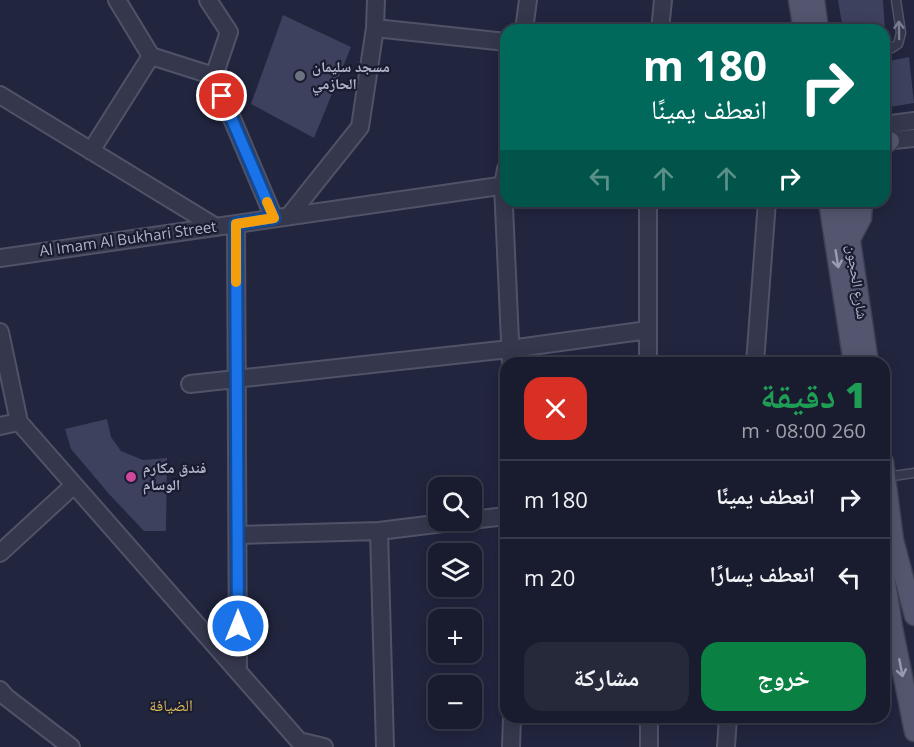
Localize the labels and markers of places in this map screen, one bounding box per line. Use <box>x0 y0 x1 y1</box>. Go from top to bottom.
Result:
place label: مسجد سليمان الحازمي <box>312 56 390 96</box>
marker: مسجد سليمان الحازمي <box>293 69 307 83</box>
pin <box>196 70 247 121</box>
place label: فندق مكارم الوسام <box>143 457 206 495</box>
marker: فندق مكارم الوسام <box>124 470 138 484</box>

